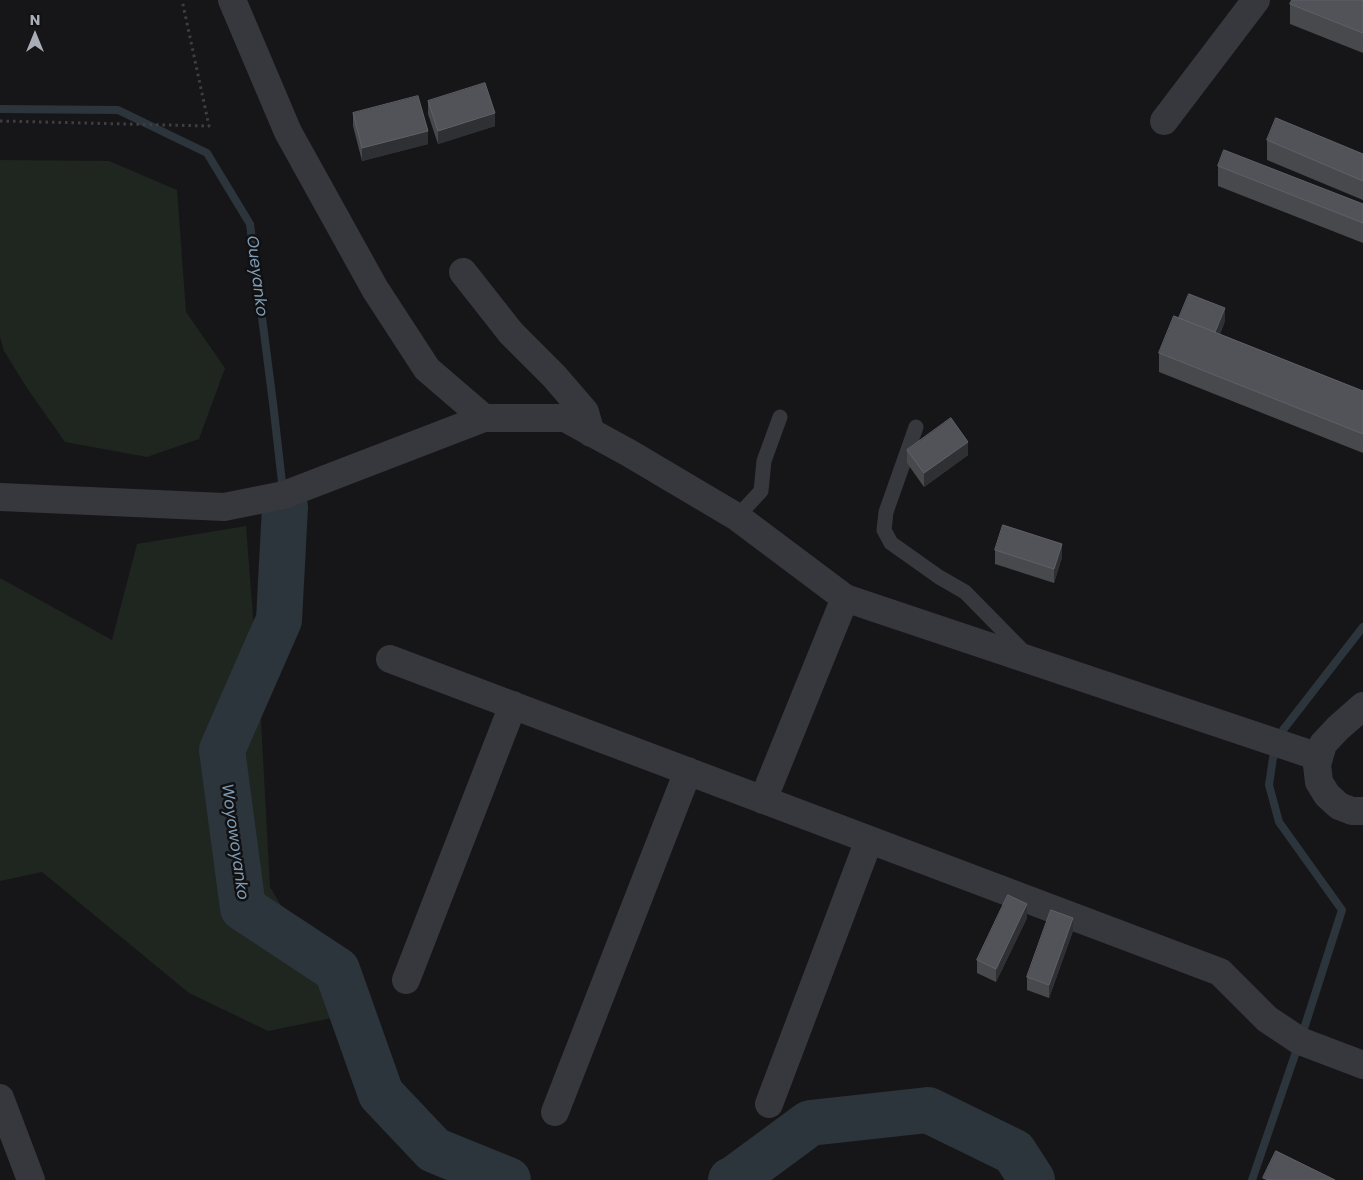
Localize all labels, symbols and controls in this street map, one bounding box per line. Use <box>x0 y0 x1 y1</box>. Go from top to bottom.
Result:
north arrow <box>10 10 60 60</box>
text: N <box>30 10 40 30</box>
water label: Oueyanko <box>242 234 270 318</box>
water label: Woyowoyanko <box>216 783 252 901</box>

